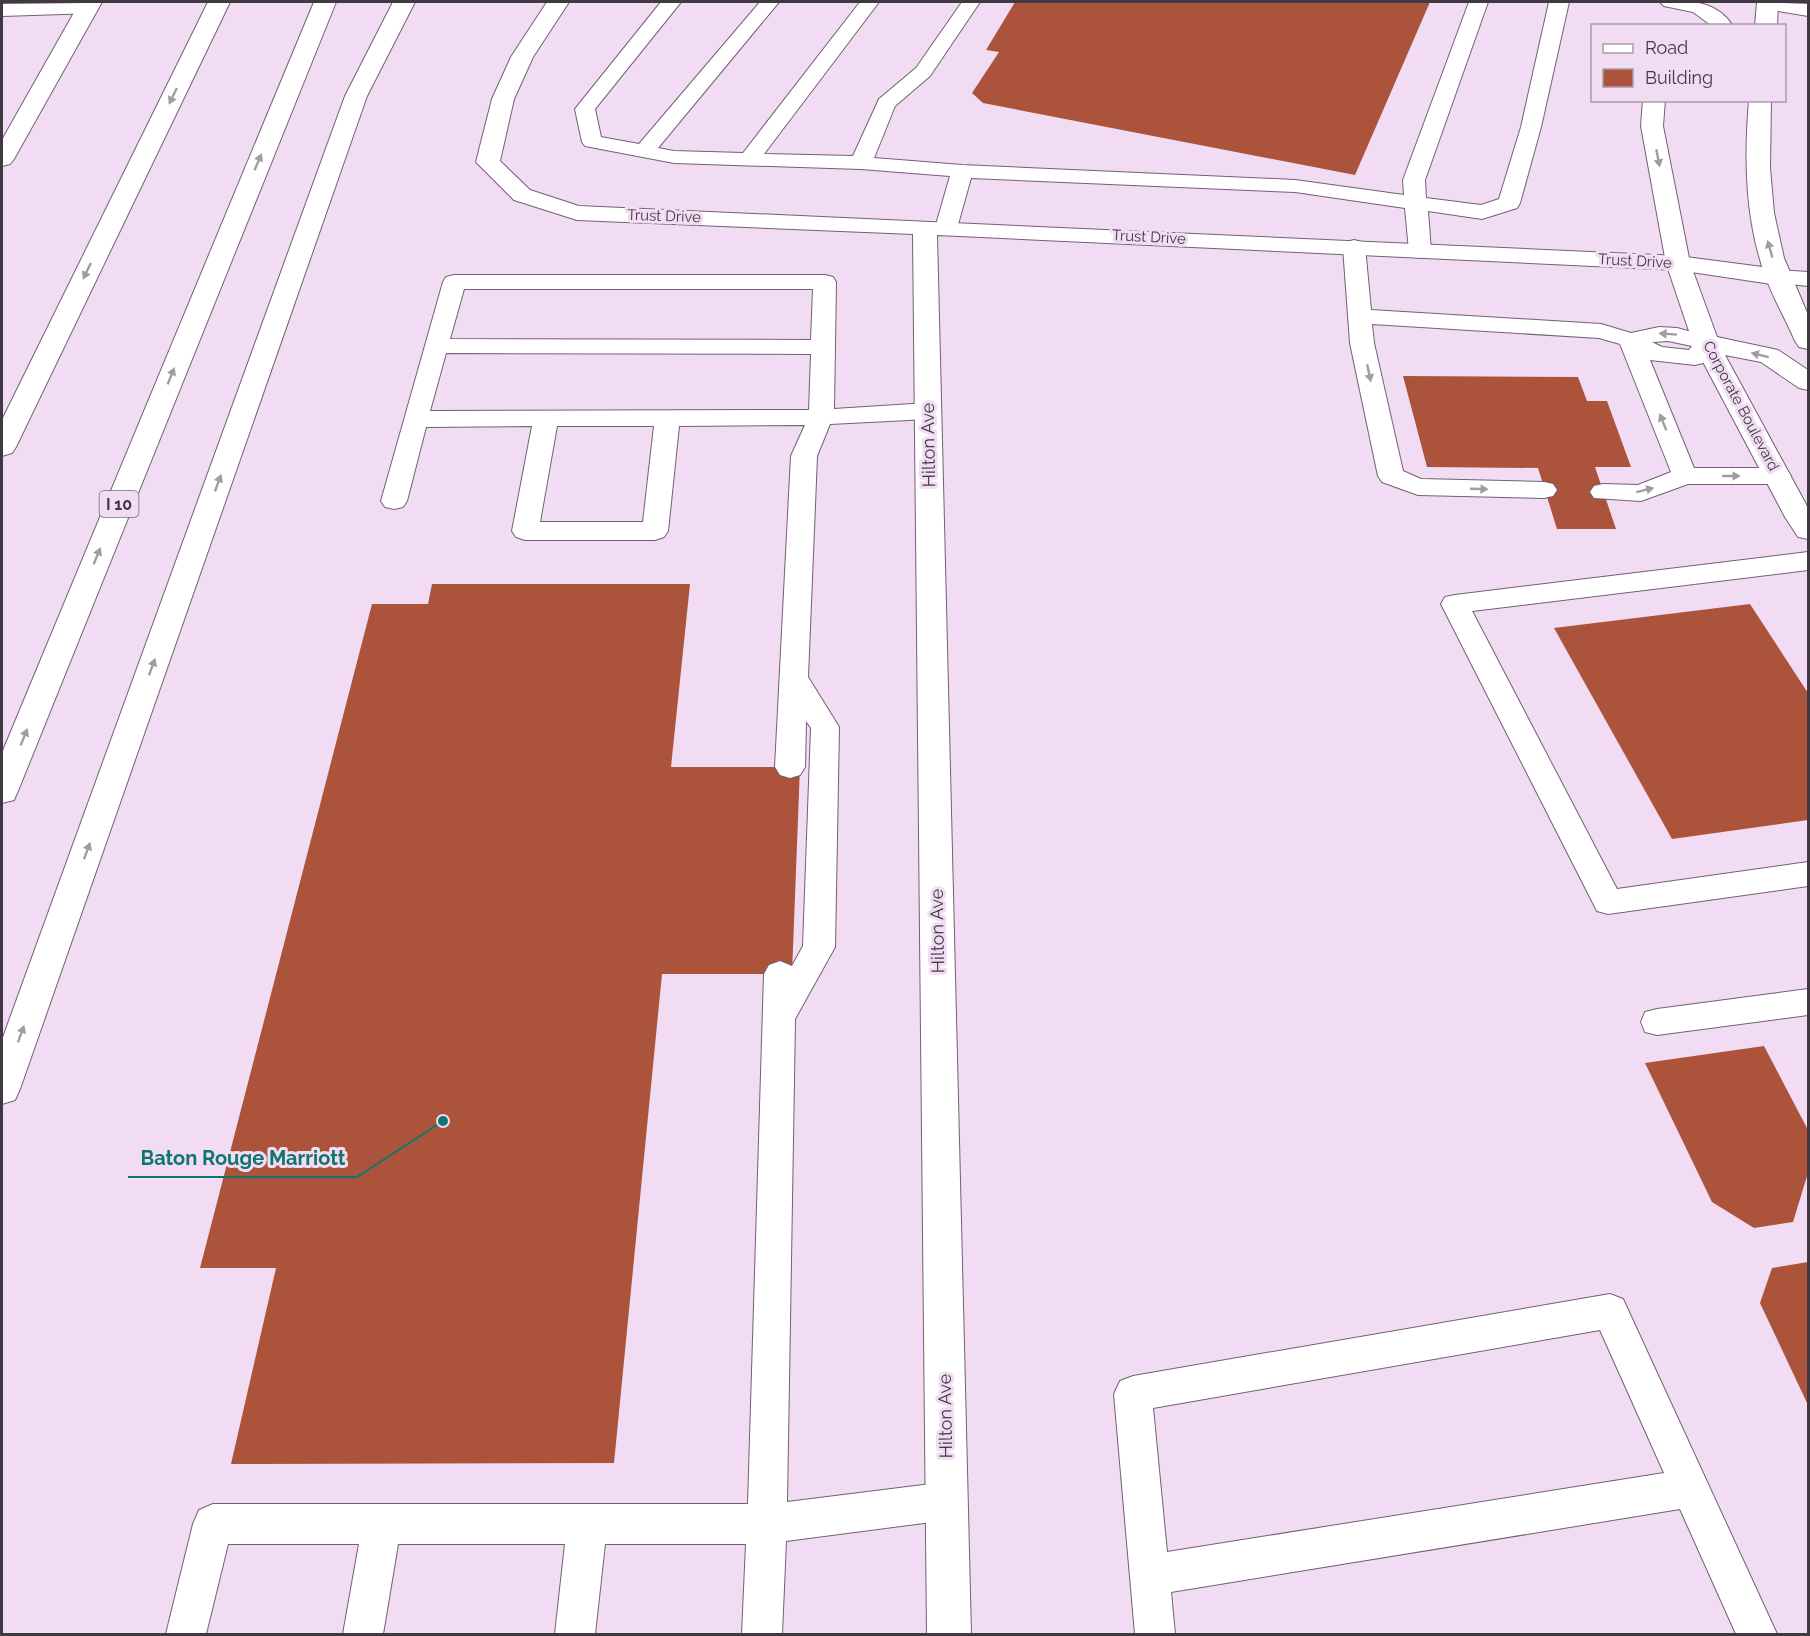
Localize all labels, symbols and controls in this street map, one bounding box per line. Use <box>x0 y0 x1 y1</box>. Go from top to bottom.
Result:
legend <box>1591 24 1786 102</box>
text: Road <box>1645 37 1688 58</box>
text: Building <box>1645 67 1713 88</box>
one-way arrow <box>168 87 177 104</box>
one-way arrow <box>1654 149 1663 168</box>
one-way arrow <box>254 153 263 171</box>
street label: Trust Drive <box>627 206 701 226</box>
street label: Trust Drive <box>1112 226 1187 248</box>
one-way arrow <box>1765 240 1774 258</box>
street label: Trust Drive <box>1598 250 1673 272</box>
one-way arrow <box>83 263 92 280</box>
one-way arrow <box>1659 330 1678 339</box>
street label: Corporate Boulevard <box>1699 338 1783 474</box>
one-way arrow <box>1751 349 1770 359</box>
one-way arrow <box>1364 364 1374 383</box>
one-way arrow <box>166 366 176 384</box>
street label: Hilton Ave <box>917 402 939 487</box>
one-way arrow <box>1658 413 1667 431</box>
one-way arrow <box>1722 471 1741 481</box>
one-way arrow <box>214 474 224 492</box>
one-way arrow <box>1469 484 1488 493</box>
one-way arrow <box>1636 485 1654 495</box>
road number: I 10 <box>100 491 138 517</box>
one-way arrow <box>92 547 102 565</box>
one-way arrow <box>148 658 158 676</box>
one-way arrow <box>20 728 29 746</box>
one-way arrow <box>82 841 92 859</box>
street label: Hilton Ave <box>926 888 948 973</box>
one-way arrow <box>17 1025 27 1043</box>
callout: Baton Rouge Marriott <box>128 1139 357 1177</box>
text: Baton Rouge Marriott <box>141 1146 346 1170</box>
street label: Hilton Ave <box>934 1373 956 1458</box>

